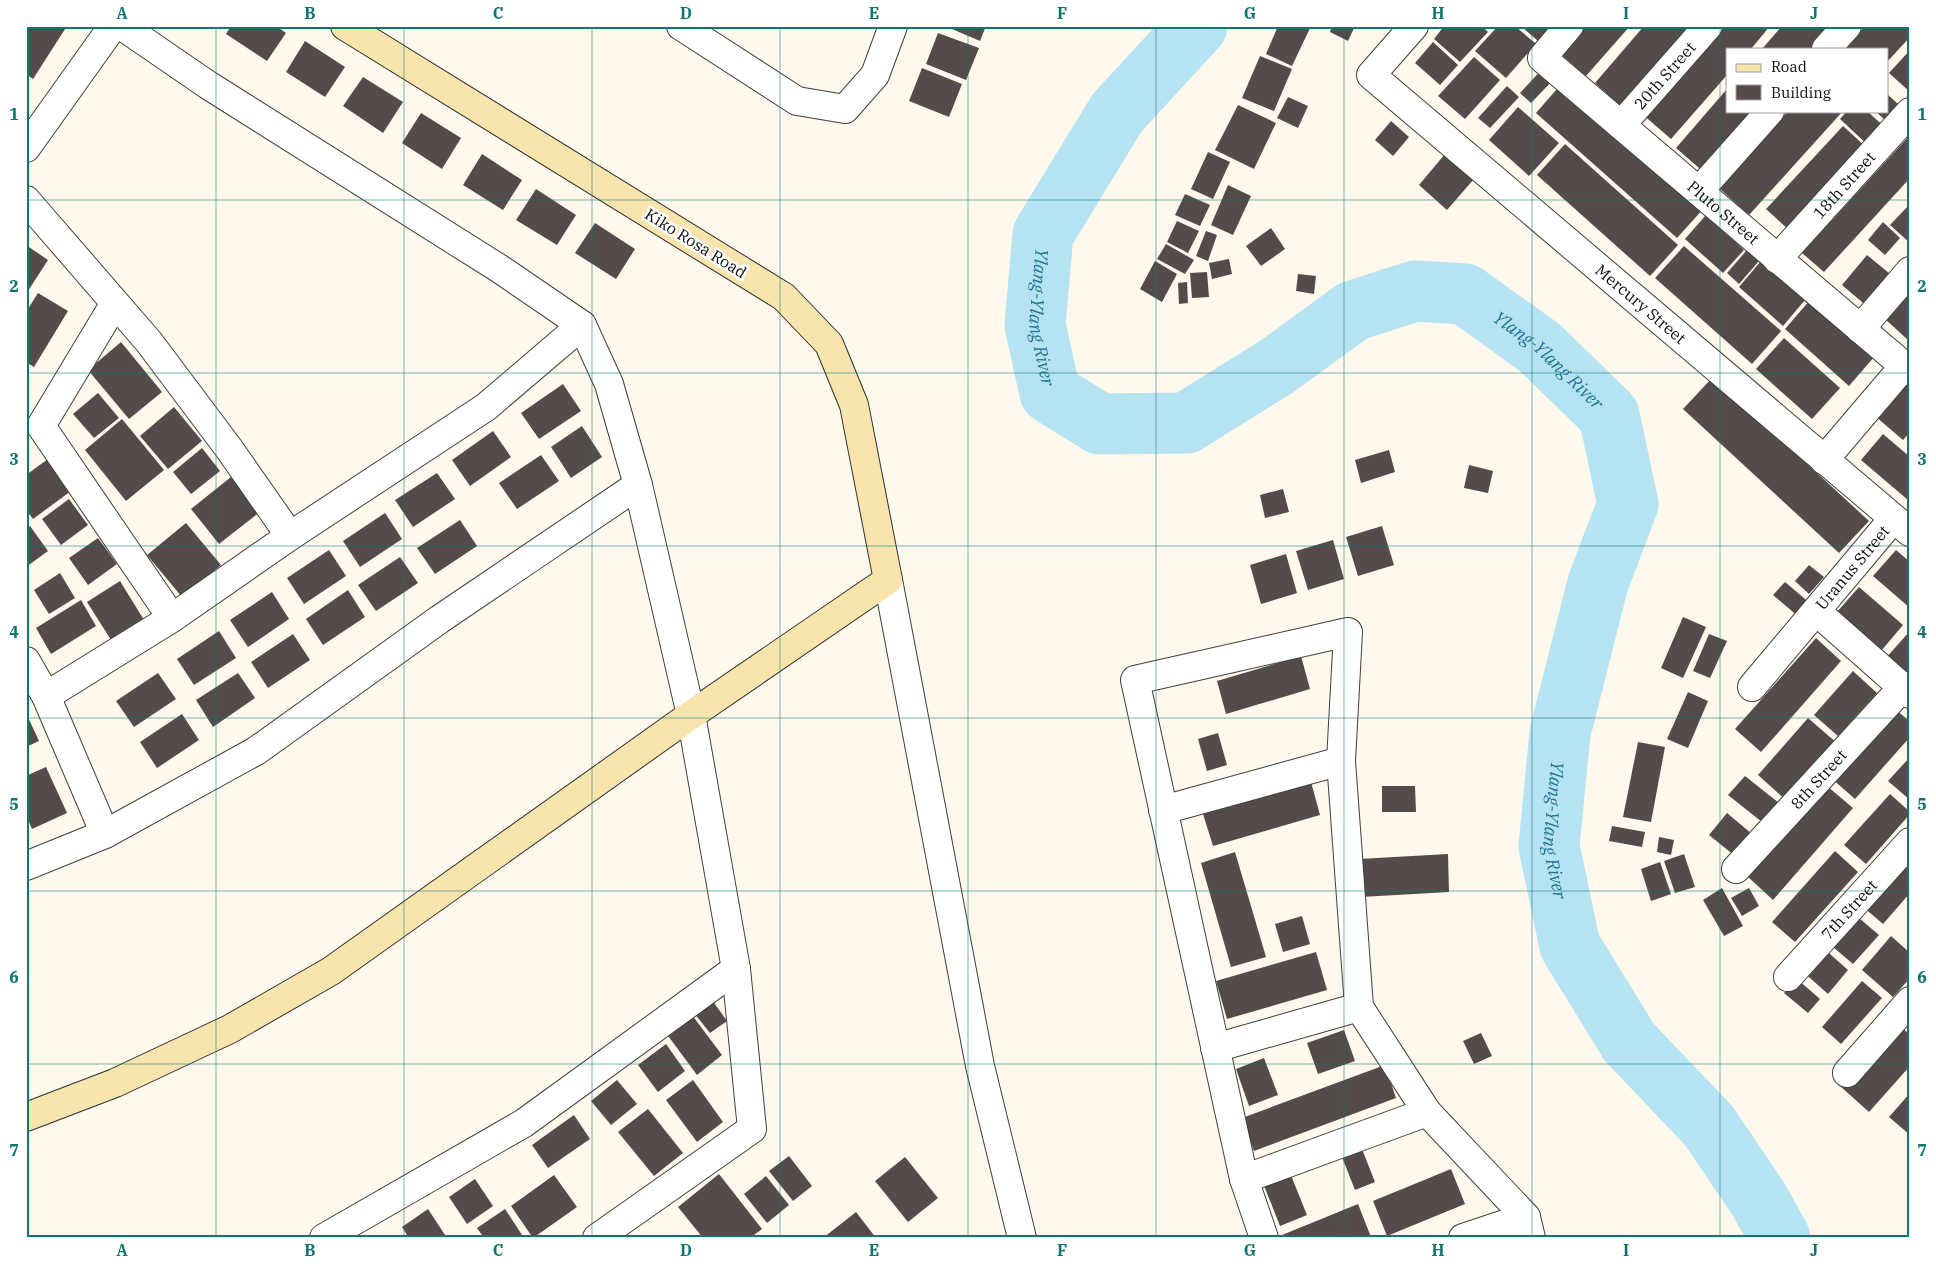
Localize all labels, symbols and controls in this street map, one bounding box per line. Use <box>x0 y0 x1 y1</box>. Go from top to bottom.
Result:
text: A <box>116 3 128 23</box>
text: B <box>304 3 316 23</box>
text: C <box>493 3 503 23</box>
text: D <box>680 3 692 23</box>
text: E <box>869 3 879 23</box>
text: F <box>1057 3 1067 23</box>
text: G <box>1244 3 1256 23</box>
text: H <box>1432 3 1445 23</box>
text: I <box>1623 3 1629 23</box>
text: J <box>1810 3 1818 23</box>
street label: 20th Street <box>1629 37 1700 113</box>
legend <box>1726 48 1888 112</box>
text: Road <box>1771 57 1807 76</box>
text: Building <box>1771 83 1831 102</box>
text: 1 <box>9 104 19 124</box>
text: 1 <box>1917 104 1927 124</box>
street label: 18th Street <box>1809 147 1880 223</box>
street label: Pluto Street <box>1683 176 1764 249</box>
street label: Kiko Rosa Road <box>641 204 751 282</box>
water label: Ylang-Ylang River <box>1024 247 1060 389</box>
street label: Mercury Street <box>1591 260 1691 348</box>
text: 2 <box>9 276 19 296</box>
text: 2 <box>1917 276 1927 296</box>
water label: Ylang-Ylang River <box>1489 306 1609 415</box>
text: 3 <box>9 449 19 469</box>
text: 3 <box>1917 449 1927 469</box>
street label: Uranus Street <box>1811 521 1894 614</box>
text: 4 <box>9 622 19 642</box>
text: 4 <box>1917 622 1927 642</box>
street label: 8th Street <box>1786 745 1851 813</box>
water label: Ylang-Ylang River <box>1538 760 1572 902</box>
text: 5 <box>9 794 19 814</box>
text: 5 <box>1917 794 1927 814</box>
street label: 7th Street <box>1817 875 1881 944</box>
text: 6 <box>9 967 19 987</box>
text: 6 <box>1917 967 1927 987</box>
text: 7 <box>9 1140 19 1160</box>
text: 7 <box>1917 1140 1927 1160</box>
text: A <box>116 1240 128 1260</box>
text: B <box>304 1240 316 1260</box>
text: C <box>493 1240 503 1260</box>
text: D <box>680 1240 692 1260</box>
text: E <box>869 1240 879 1260</box>
text: F <box>1057 1240 1067 1260</box>
text: G <box>1244 1240 1256 1260</box>
text: H <box>1432 1240 1445 1260</box>
text: I <box>1623 1240 1629 1260</box>
text: J <box>1810 1240 1818 1260</box>

